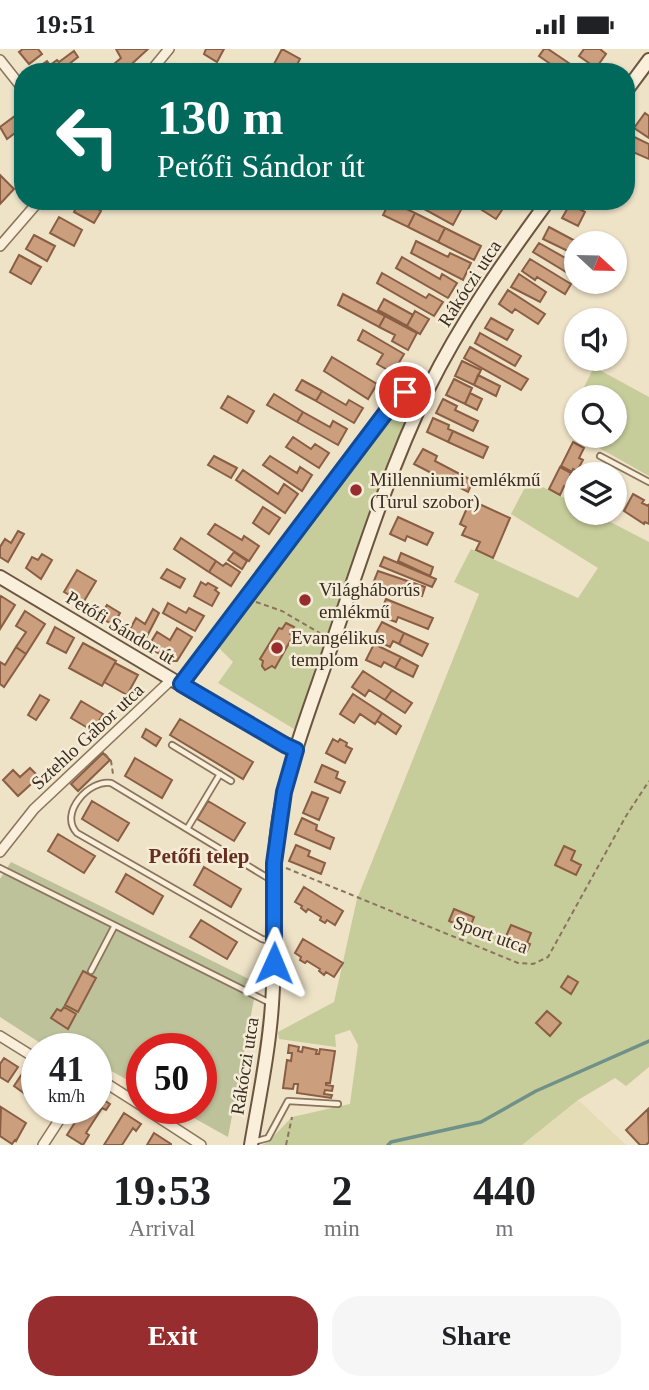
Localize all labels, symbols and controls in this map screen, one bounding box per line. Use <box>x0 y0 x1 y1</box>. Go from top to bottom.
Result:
text: 19:51 <box>35 10 96 39</box>
text: 130 m <box>157 90 284 145</box>
icon: left <box>42 91 133 182</box>
text: Petőfi Sándor út <box>157 148 365 184</box>
north arrow <box>564 231 626 294</box>
map controls <box>564 231 627 525</box>
street label: Rákóczi utca <box>434 236 505 330</box>
button: sound <box>564 308 627 371</box>
pin <box>375 362 435 422</box>
icon: arrive <box>386 373 424 411</box>
button: search <box>564 385 627 448</box>
button: layers <box>564 462 627 525</box>
place label: Millenniumi emlékmű (Turul szobor) <box>370 469 541 513</box>
marker: Millenniumi emlékmű (Turul szobor) <box>348 482 364 498</box>
place label: Világháborús emlékmű <box>319 579 420 622</box>
street label: Petőfi Sándor út <box>62 587 180 669</box>
marker: Világháborús emlékmű <box>297 592 313 608</box>
place label: Evangélikus templom <box>291 627 385 670</box>
marker: Evangélikus templom <box>269 640 285 656</box>
street label: Sztehlo Gábor utca <box>27 679 148 794</box>
district label: Petőfi telep <box>149 844 249 868</box>
street label: Sport utca <box>451 911 531 958</box>
position arrow <box>237 926 311 1000</box>
street label: Rákóczi utca <box>226 1015 263 1116</box>
speed limit sign: 50 <box>126 1033 217 1124</box>
text: 41 <box>49 1050 84 1089</box>
text: km/h <box>48 1086 85 1106</box>
text: 19:53 <box>113 1168 211 1214</box>
text: 2 <box>331 1168 352 1214</box>
text: 440 <box>473 1168 536 1214</box>
text: Arrival <box>129 1216 195 1241</box>
text: min <box>324 1216 360 1241</box>
text: m <box>495 1216 513 1241</box>
button: Exit <box>28 1296 318 1376</box>
button: Share <box>332 1296 621 1376</box>

